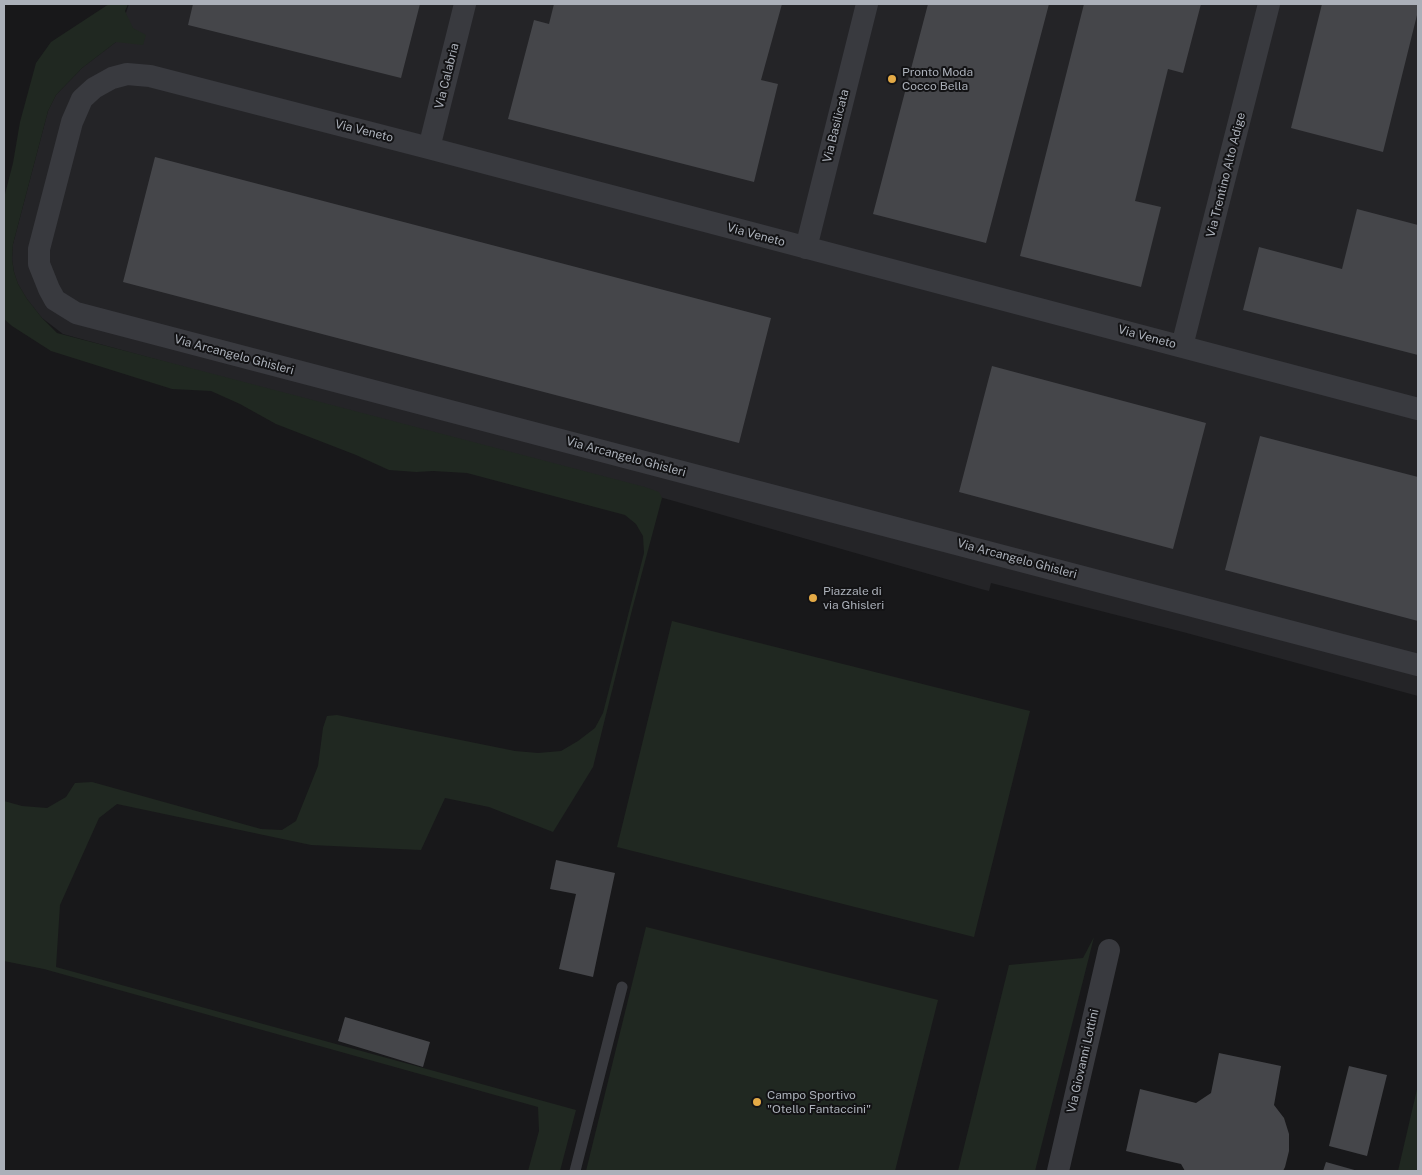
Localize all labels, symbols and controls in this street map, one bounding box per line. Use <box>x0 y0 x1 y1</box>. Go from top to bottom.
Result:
street label: Via Calabria <box>432 42 462 110</box>
place label: Pronto Moda Cocco Bella <box>902 65 973 93</box>
marker: Pronto Moda Cocco Bella <box>886 73 898 85</box>
street label: Via Basilicata <box>820 88 852 164</box>
street label: Via Trentino Alto Adige <box>1204 111 1248 239</box>
street label: Via Veneto <box>333 117 395 145</box>
street label: Via Veneto <box>725 220 787 250</box>
street label: Via Veneto <box>1116 322 1178 352</box>
street label: Via Arcangelo Ghisleri <box>173 332 295 378</box>
street label: Via Arcangelo Ghisleri <box>565 434 687 480</box>
street label: Via Arcangelo Ghisleri <box>956 536 1078 582</box>
place label: Piazzale di via Ghisleri <box>823 584 884 612</box>
marker: Piazzale di via Ghisleri <box>807 592 819 604</box>
street label: Via Giovanni Lottini <box>1064 1008 1102 1114</box>
place label: Campo Sportivo "Otello Fantaccini" <box>767 1088 871 1116</box>
marker: Campo Sportivo "Otello Fantaccini" <box>751 1096 763 1108</box>

